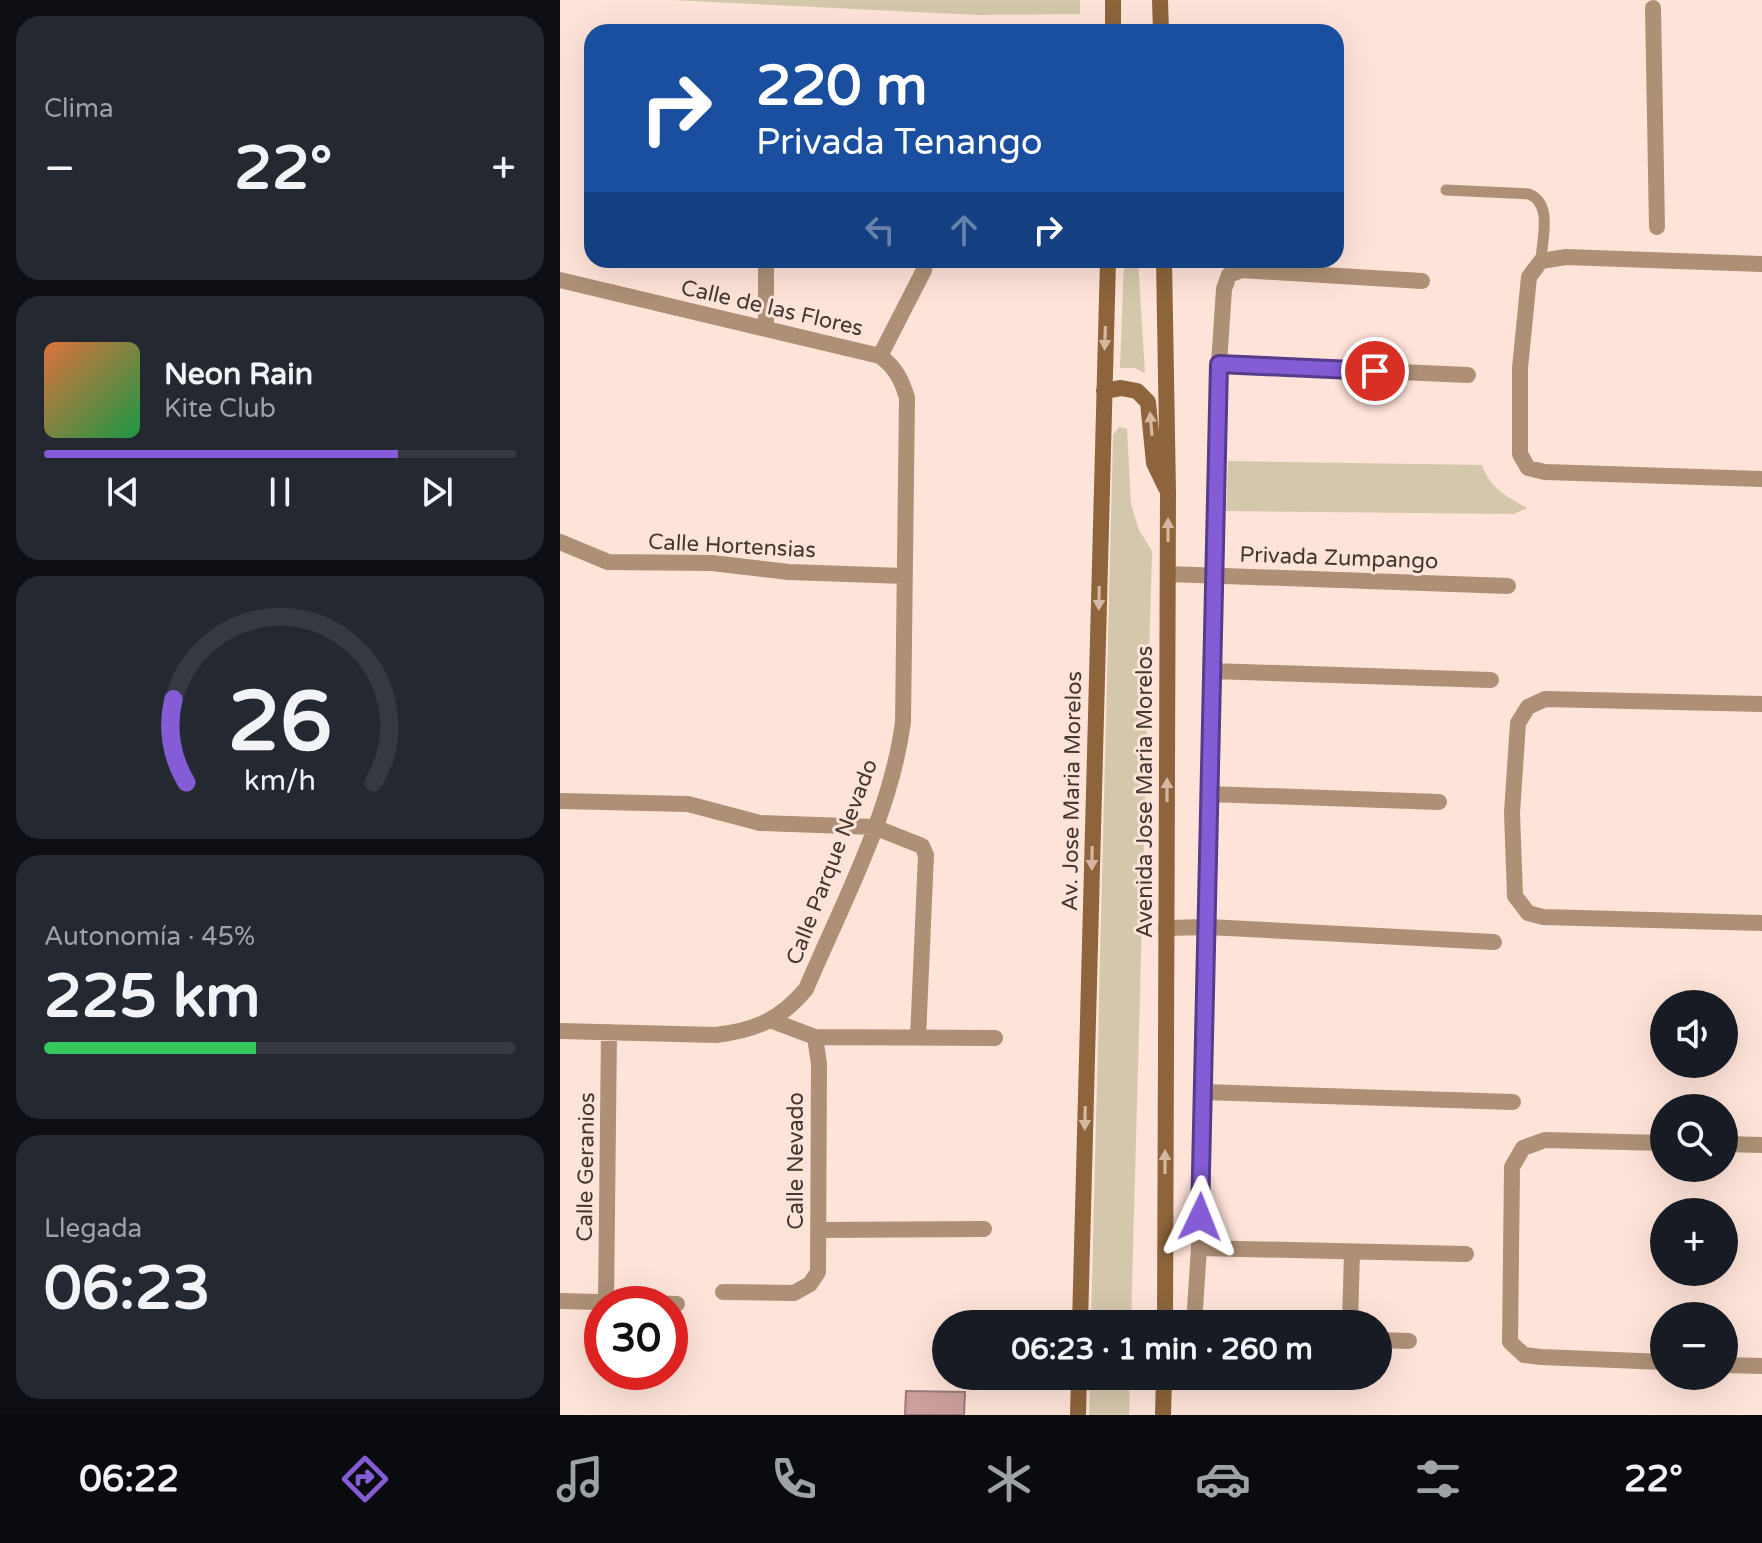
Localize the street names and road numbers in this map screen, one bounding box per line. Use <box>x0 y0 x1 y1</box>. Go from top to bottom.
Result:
street label: Calle de las Flores <box>678 274 866 342</box>
street label: Calle Hortensias <box>647 529 817 563</box>
street label: Privada Zumpango <box>1239 542 1439 574</box>
street label: Avenida Jose Maria Morelos <box>1132 646 1158 938</box>
street label: Av. Jose Maria Morelos <box>1057 671 1087 911</box>
street label: Calle Parque Nevado <box>781 756 883 968</box>
street label: Calle Geranios <box>572 1092 600 1242</box>
street label: Calle Nevado <box>783 1092 809 1230</box>

